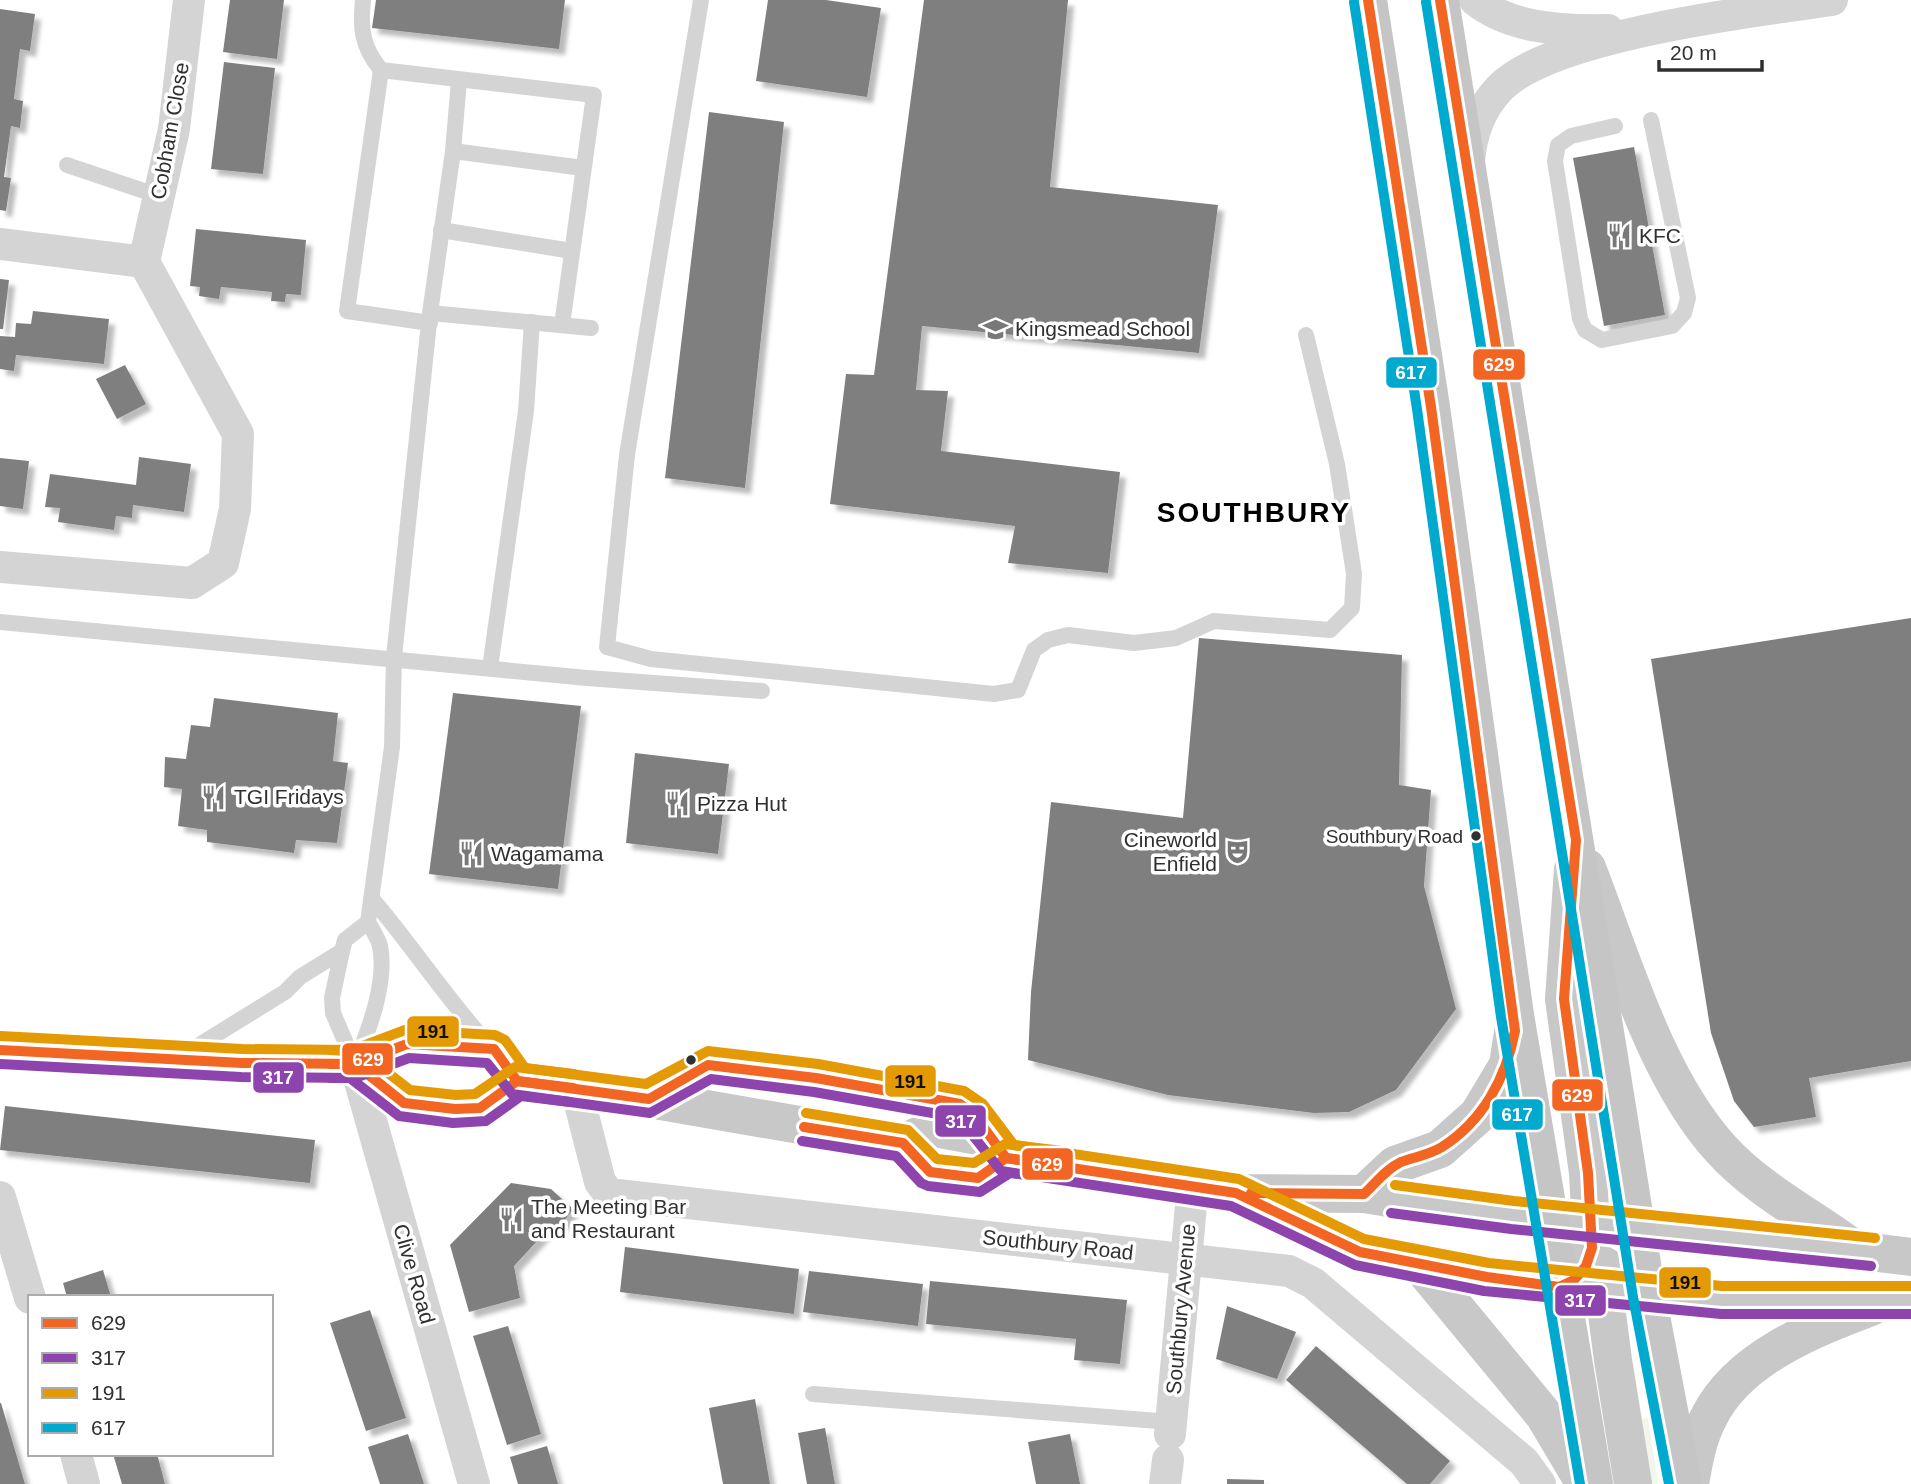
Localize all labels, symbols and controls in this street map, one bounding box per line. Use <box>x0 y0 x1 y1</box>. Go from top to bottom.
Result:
scale bar <box>1659 28 1762 72</box>
text: 20 m <box>1670 41 1717 64</box>
street label: Cobham Close <box>146 61 193 201</box>
restaurant icon: KFC <box>1605 222 1633 250</box>
place label: KFC <box>1639 224 1681 247</box>
school or university icon: Kingsmead School <box>981 315 1009 343</box>
place label: Kingsmead School <box>1015 317 1190 340</box>
line badge: 629 <box>1472 348 1526 381</box>
text: 629 <box>1483 354 1515 375</box>
line badge: 617 <box>1385 356 1438 389</box>
text: 617 <box>1395 362 1427 383</box>
district label: SOUTHBURY <box>1157 497 1351 528</box>
restaurant icon: TGI Fridays <box>200 783 228 811</box>
place label: TGI Fridays <box>234 785 344 808</box>
restaurant icon: Pizza Hut <box>663 790 691 818</box>
place label: Pizza Hut <box>697 792 787 815</box>
place label: Southbury Road <box>1326 826 1463 847</box>
place label: Cineworld Enfield <box>1124 828 1217 875</box>
marker: Southbury Road <box>1469 829 1483 843</box>
theatre icon: Cineworld Enfield <box>1223 838 1251 866</box>
restaurant icon: Wagamama <box>457 840 485 868</box>
place label: Wagamama <box>491 842 604 865</box>
line badge: 191 <box>406 1015 460 1048</box>
text: 191 <box>417 1021 449 1042</box>
line badge: 629 <box>341 1042 394 1076</box>
text: 629 <box>352 1049 384 1070</box>
unlabelled marker <box>684 1053 698 1067</box>
line badge: 317 <box>252 1061 305 1094</box>
line badge: 191 <box>884 1064 937 1098</box>
text: 317 <box>262 1067 294 1088</box>
text: 191 <box>894 1071 926 1092</box>
line badge: 629 <box>1551 1078 1604 1112</box>
text: 629 <box>1561 1085 1593 1106</box>
line badge: 617 <box>1491 1098 1544 1131</box>
line badge: 317 <box>934 1104 987 1138</box>
text: 617 <box>1501 1104 1533 1125</box>
text: 317 <box>945 1111 977 1132</box>
line badge: 629 <box>1021 1147 1074 1181</box>
text: 629 <box>1031 1154 1063 1175</box>
place label: The Meeting Bar and Restaurant <box>531 1195 686 1242</box>
restaurant icon: The Meeting Bar and Restaurant <box>497 1205 525 1233</box>
street label: Clive Road <box>389 1221 440 1326</box>
street label: Southbury Avenue <box>1162 1223 1199 1395</box>
street label: Southbury Road <box>981 1225 1135 1264</box>
line badge: 191 <box>1658 1266 1712 1299</box>
text: 191 <box>1669 1272 1701 1293</box>
line badge: 317 <box>1554 1284 1607 1317</box>
text: 317 <box>1564 1290 1596 1311</box>
legend <box>28 1295 273 1456</box>
text: 629 <box>91 1311 126 1334</box>
text: 317 <box>91 1346 126 1369</box>
text: 191 <box>91 1381 126 1404</box>
text: 617 <box>91 1416 126 1439</box>

